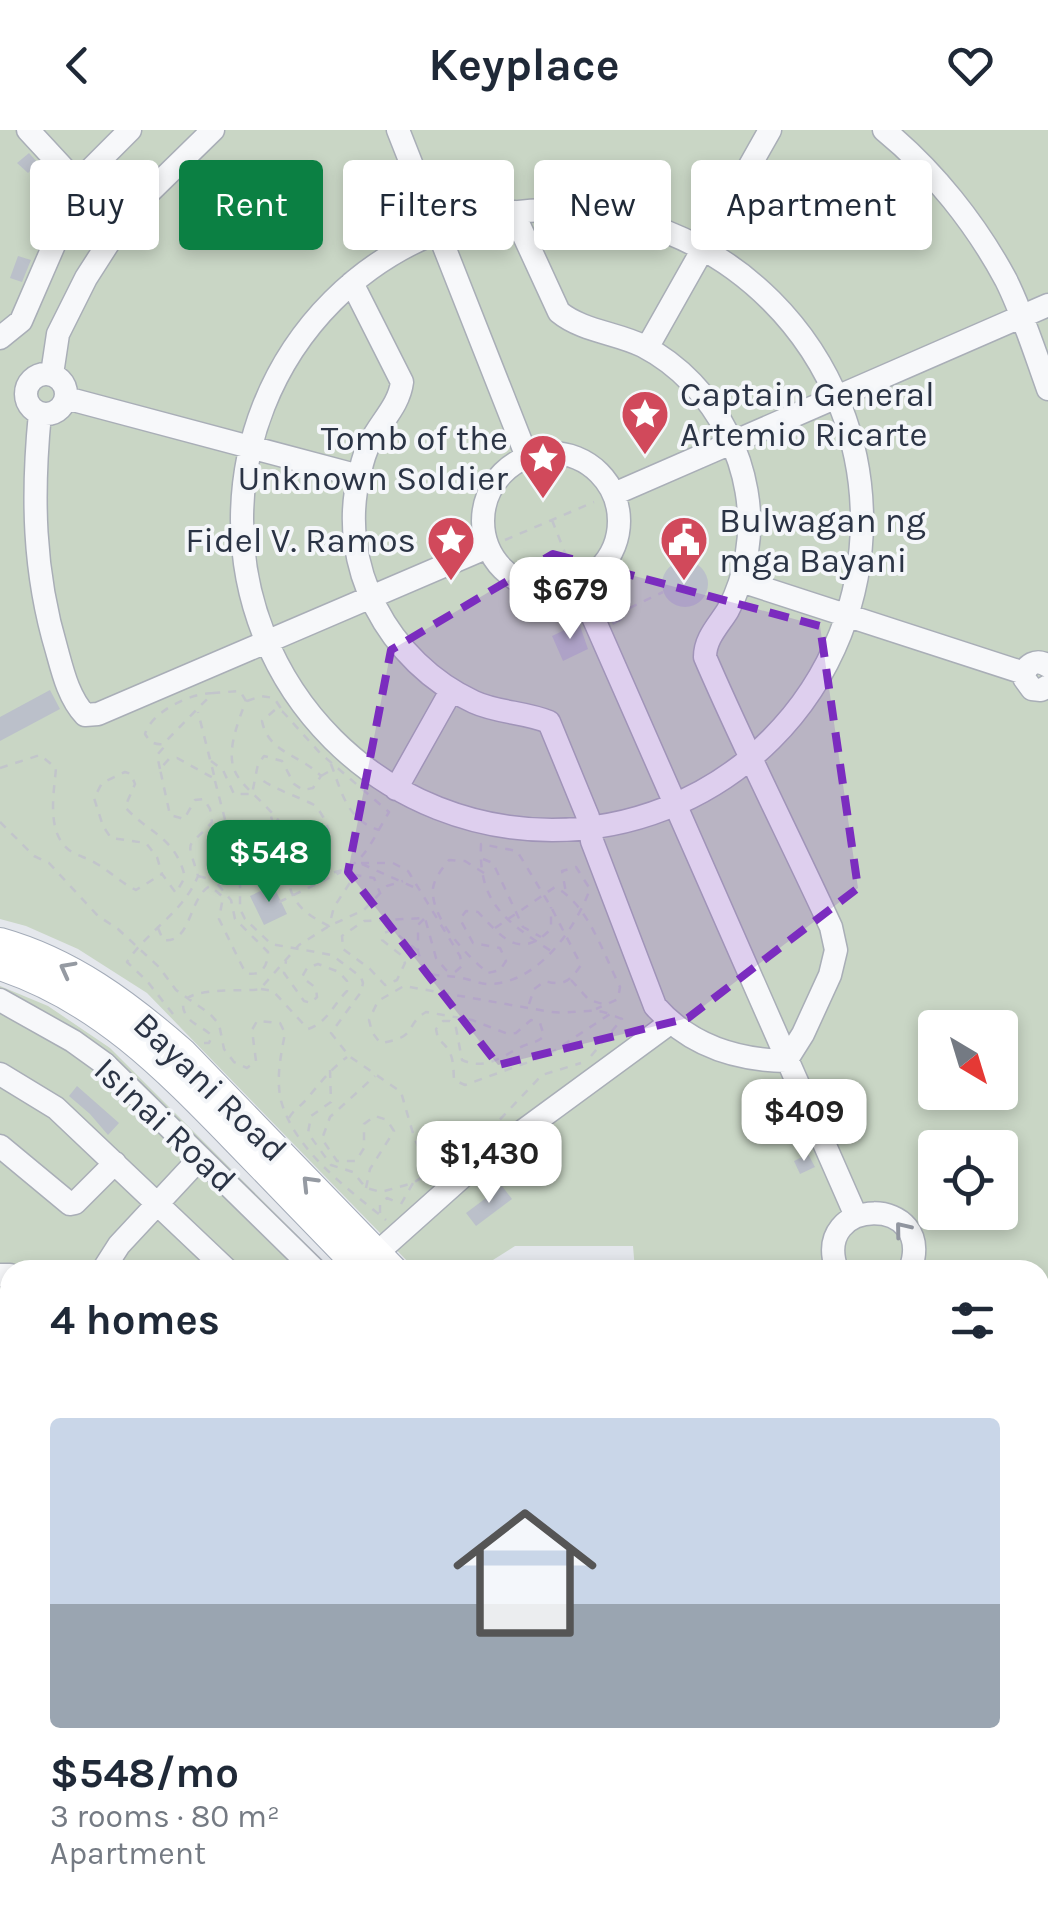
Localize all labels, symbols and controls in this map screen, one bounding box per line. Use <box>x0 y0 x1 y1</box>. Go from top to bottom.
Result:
icon: back <box>50 38 105 93</box>
icon: heart <box>943 38 998 93</box>
text: Keyplace <box>428 39 620 91</box>
chip: Buy <box>30 160 159 250</box>
chip: Rent <box>179 160 323 250</box>
chip: Filters <box>343 160 514 250</box>
chip: New <box>534 160 671 250</box>
chip: Apartment <box>691 160 932 250</box>
place label: Captain General Artemio Ricarte <box>680 374 935 455</box>
place icon: Captain General Artemio Ricarte <box>619 388 671 456</box>
place label: Tomb of the Unknown Soldier <box>237 418 508 499</box>
place icon: Tomb of the Unknown Soldier <box>517 432 569 500</box>
place label: Bulwagan ng mga Bayani <box>719 500 926 581</box>
place icon: Fidel V. Ramos <box>425 514 477 582</box>
public building icon: Bulwagan ng mga Bayani <box>658 514 710 582</box>
place label: Fidel V. Ramos <box>185 520 416 561</box>
pin: $679 <box>511 557 629 642</box>
text: $679 <box>532 571 608 608</box>
pin: $548 <box>210 820 328 905</box>
text: $548 <box>229 834 309 871</box>
one-way arrow <box>60 961 78 981</box>
street label: Bayani Road <box>125 1004 295 1170</box>
north arrow <box>918 1010 1018 1110</box>
map controls <box>918 1010 1018 1230</box>
street label: Isinai Road <box>86 1049 244 1201</box>
pin: $409 <box>745 1079 863 1164</box>
text: $409 <box>764 1093 844 1130</box>
pin: $1,430 <box>408 1121 570 1206</box>
button: locate <box>918 1130 1018 1230</box>
text: $1,430 <box>439 1135 539 1172</box>
one-way arrow <box>303 1177 321 1195</box>
one-way arrow <box>897 1222 914 1240</box>
icon: filters <box>945 1293 1000 1348</box>
text: 4 homes <box>50 1295 220 1345</box>
icon: home <box>435 1483 615 1663</box>
text: $548/mo <box>50 1748 239 1798</box>
text: 3 rooms · 80 m² <box>50 1798 280 1835</box>
text: Apartment <box>50 1835 206 1872</box>

